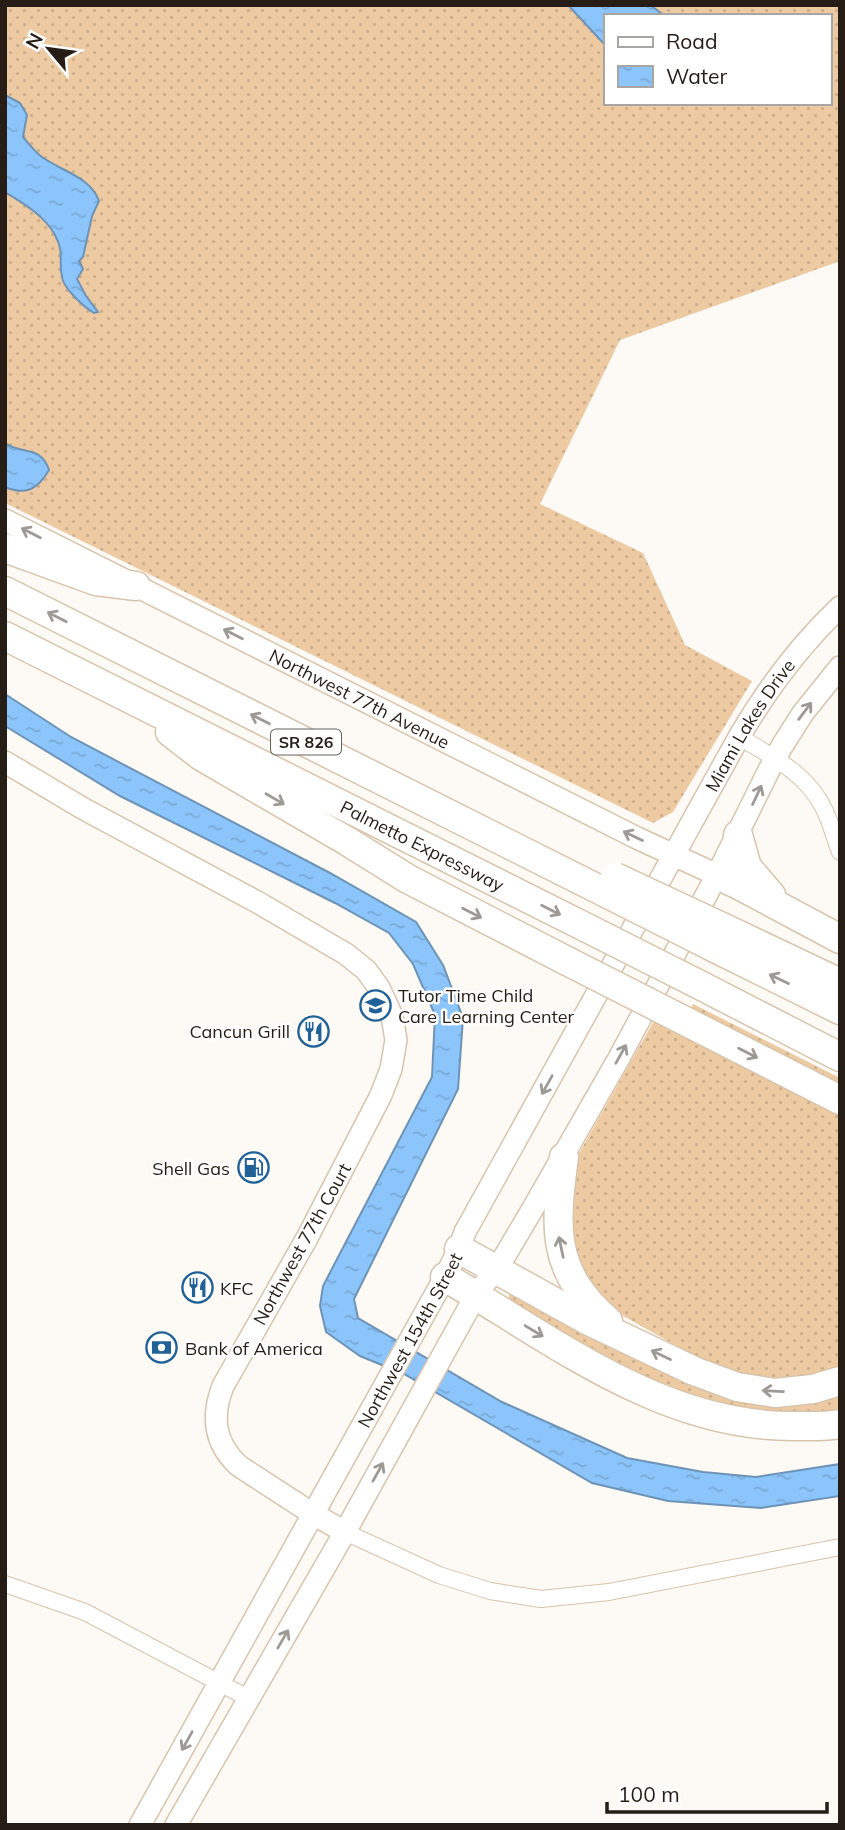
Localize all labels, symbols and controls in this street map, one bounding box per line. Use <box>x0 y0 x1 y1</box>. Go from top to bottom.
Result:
north arrow <box>14 14 84 84</box>
legend <box>604 14 831 105</box>
text: Road <box>666 28 717 54</box>
text: N <box>20 29 48 53</box>
text: Water <box>666 63 727 89</box>
one-way arrow <box>21 526 42 540</box>
one-way arrow <box>47 610 68 623</box>
one-way arrow <box>223 627 244 641</box>
street label: Northwest 77th Avenue <box>266 644 454 753</box>
street label: Miami Lakes Drive <box>700 654 800 795</box>
one-way arrow <box>798 702 812 721</box>
one-way arrow <box>251 712 271 726</box>
road number: SR 826 <box>271 730 341 754</box>
one-way arrow <box>751 784 764 806</box>
one-way arrow <box>265 793 285 807</box>
street label: Palmetto Expressway <box>337 795 508 896</box>
one-way arrow <box>623 829 644 842</box>
one-way arrow <box>540 903 561 917</box>
one-way arrow <box>461 906 482 920</box>
one-way arrow <box>769 972 790 986</box>
place label: Tutor Time Child Care Learning Center <box>398 984 575 1028</box>
school or university icon: Tutor Time Child Care Learning Center <box>358 988 392 1022</box>
restaurant icon: Cancun Grill <box>296 1014 330 1048</box>
place label: Cancun Grill <box>190 1020 290 1043</box>
one-way arrow <box>614 1045 628 1065</box>
one-way arrow <box>737 1047 758 1060</box>
one-way arrow <box>540 1074 554 1094</box>
fuel station icon: Shell Gas <box>236 1151 270 1185</box>
place label: Shell Gas <box>152 1157 230 1180</box>
street label: Northwest 77th Court <box>248 1159 356 1329</box>
one-way arrow <box>554 1236 568 1259</box>
street label: Northwest 154th Street <box>352 1249 467 1432</box>
restaurant icon: KFC <box>180 1271 214 1305</box>
place label: KFC <box>220 1277 254 1300</box>
one-way arrow <box>524 1324 544 1338</box>
bank icon: Bank of America <box>145 1331 179 1365</box>
place label: Bank of America <box>185 1337 323 1360</box>
one-way arrow <box>651 1348 672 1361</box>
one-way arrow <box>762 1385 785 1398</box>
one-way arrow <box>371 1463 385 1483</box>
one-way arrow <box>276 1629 290 1649</box>
one-way arrow <box>180 1731 194 1751</box>
scale bar <box>607 1770 828 1814</box>
text: 100 m <box>618 1781 680 1807</box>

